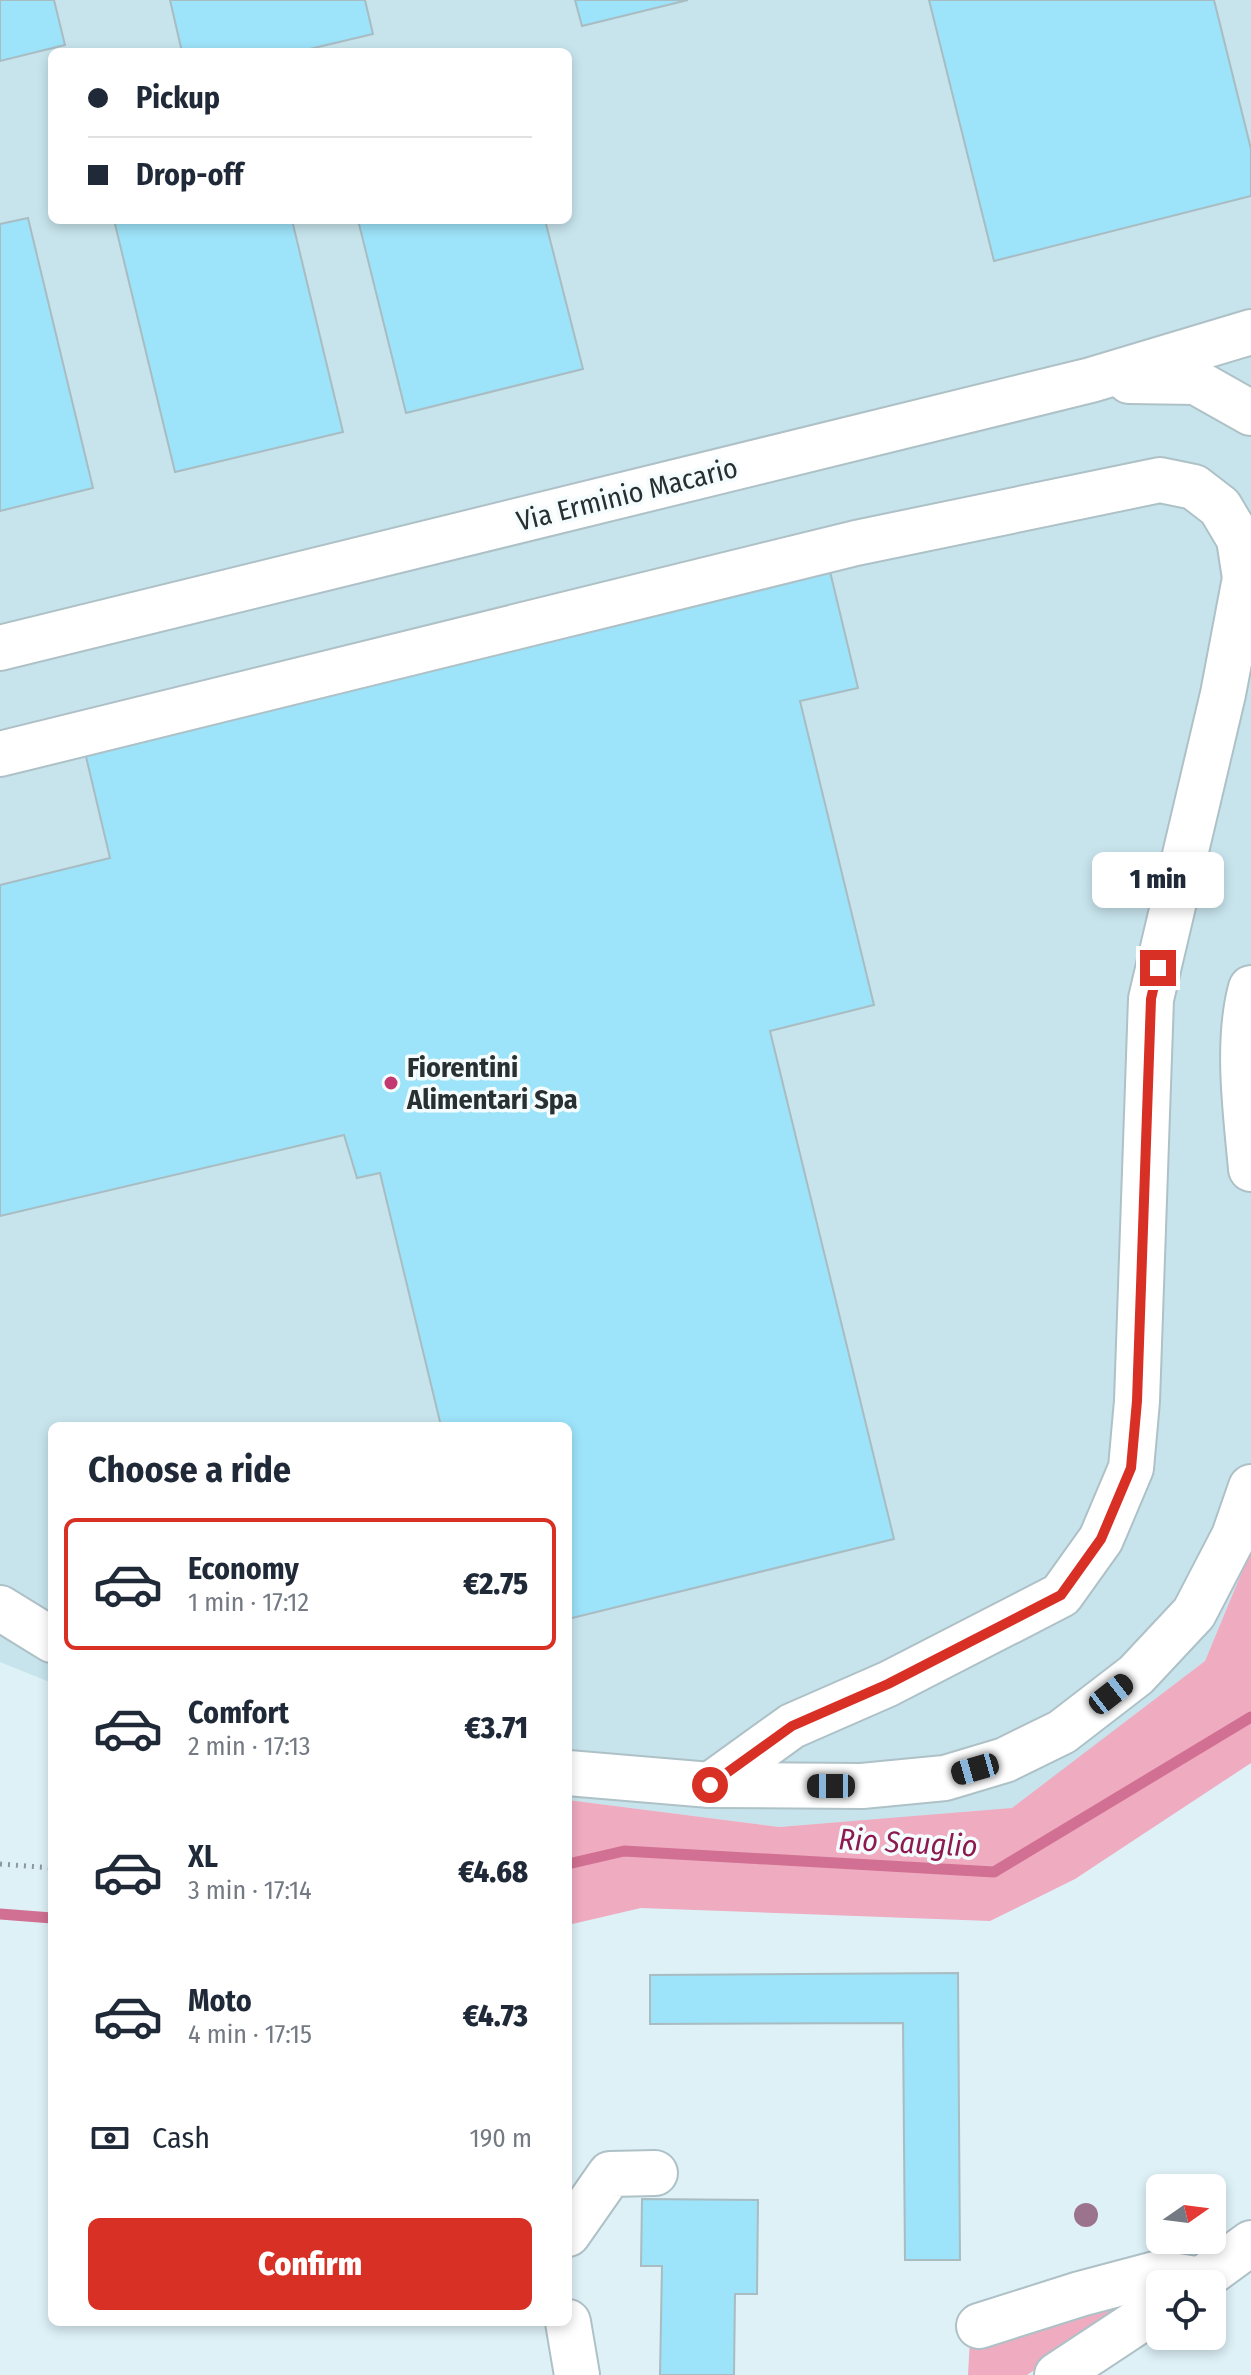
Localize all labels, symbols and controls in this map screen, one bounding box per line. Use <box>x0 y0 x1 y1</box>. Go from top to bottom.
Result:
text: Pickup <box>136 80 220 116</box>
text: Drop-off <box>136 157 243 193</box>
street label: Via Erminio Macario <box>513 451 741 538</box>
callout: 1 min <box>1092 852 1224 908</box>
text: 1 min <box>1130 864 1186 895</box>
route end <box>1140 950 1176 986</box>
place label: Fiorentini Alimentari Spa <box>406 1051 578 1116</box>
marker: Fiorentini Alimentari Spa <box>382 1074 400 1092</box>
text: Choose a ride <box>88 1448 291 1492</box>
icon: car <box>92 1548 164 1620</box>
text: Economy <box>188 1551 299 1587</box>
text: €2.75 <box>463 1566 528 1602</box>
text: 1 min · 17:12 <box>188 1587 309 1618</box>
car <box>1085 1670 1137 1718</box>
icon: car <box>92 1692 164 1764</box>
text: Comfort <box>188 1695 289 1731</box>
text: €3.71 <box>465 1710 528 1746</box>
text: 2 min · 17:13 <box>188 1731 311 1762</box>
car <box>949 1751 1001 1787</box>
route start <box>692 1767 728 1803</box>
car <box>807 1774 855 1798</box>
water label: Rio Sauglio <box>838 1821 978 1865</box>
icon: car <box>92 1836 164 1908</box>
text: XL <box>188 1839 218 1875</box>
text: €4.68 <box>458 1854 528 1890</box>
text: 3 min · 17:14 <box>188 1875 312 1906</box>
icon: car <box>92 1980 164 2052</box>
text: Moto <box>188 1983 252 2019</box>
text: €4.73 <box>463 1998 528 2034</box>
text: 4 min · 17:15 <box>188 2019 312 2050</box>
icon: cash <box>88 2116 132 2160</box>
text: Cash <box>152 2120 210 2156</box>
text: 190 m <box>470 2123 532 2154</box>
north arrow <box>1146 2174 1226 2254</box>
map controls <box>1146 2174 1226 2350</box>
button: Confirm <box>88 2218 532 2310</box>
button: locate <box>1146 2270 1226 2350</box>

